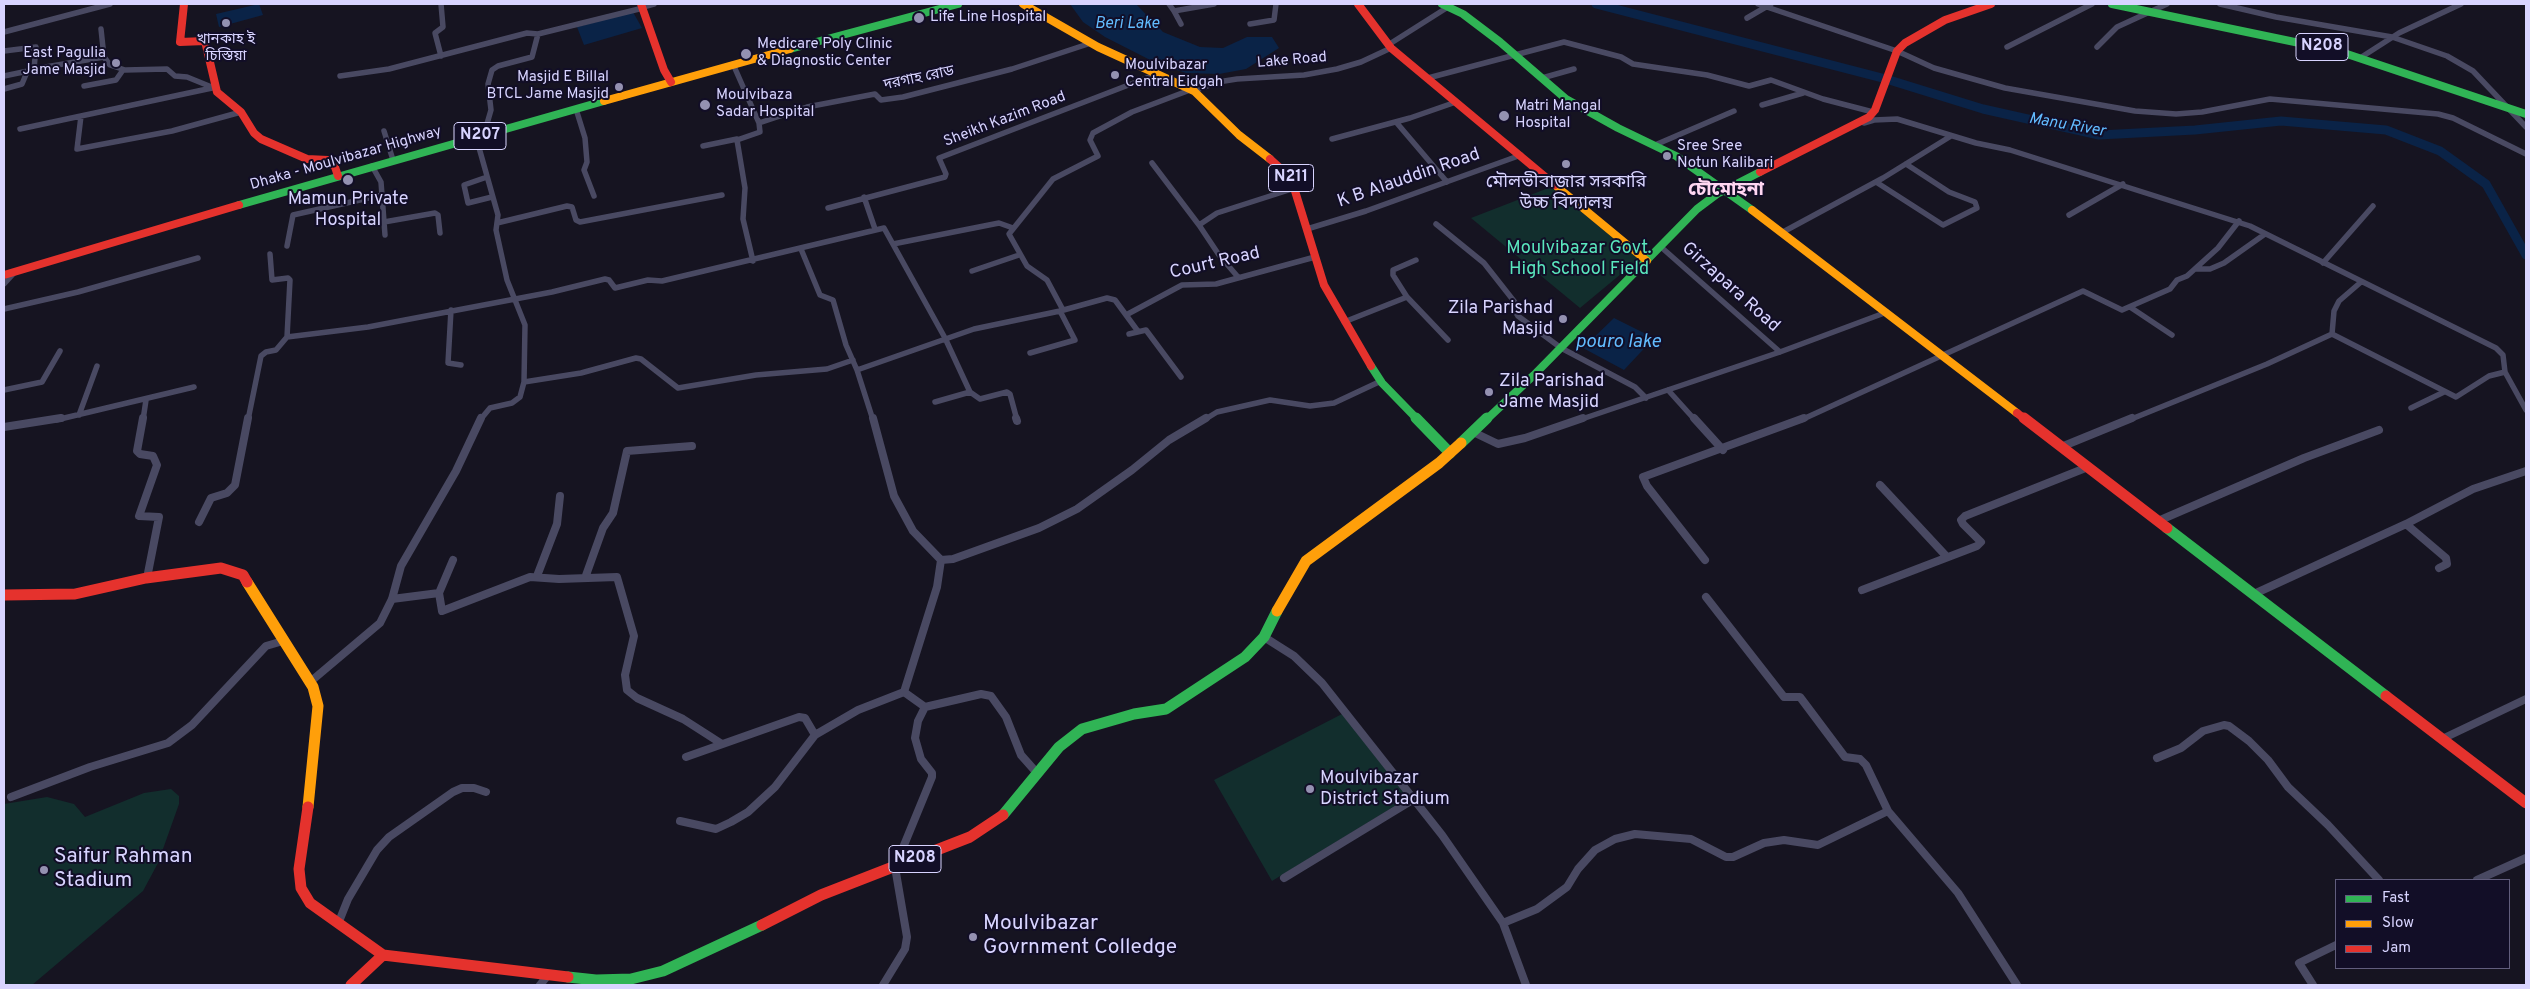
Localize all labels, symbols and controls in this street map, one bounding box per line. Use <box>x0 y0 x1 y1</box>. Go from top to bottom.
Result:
place label: Life Line Hospital <box>930 9 1046 27</box>
marker: Life Line Hospital <box>912 11 926 25</box>
water label: Beri Lake <box>1095 15 1159 35</box>
marker: খানকাহ ই চিস্তিয়া <box>220 17 232 29</box>
place label: খানকাহ ই চিস্তিয়া <box>197 31 255 66</box>
road number: N208 <box>2296 34 2348 61</box>
place label: Medicare Poly Clinic & Diagnostic Center <box>757 36 893 71</box>
place label: East Pagulia Jame Masjid <box>23 45 106 80</box>
marker: Medicare Poly Clinic & Diagnostic Center <box>739 47 753 61</box>
street label: Lake Road <box>1256 49 1328 73</box>
marker: East Pagulia Jame Masjid <box>110 57 122 69</box>
place label: Moulvibazar Central Eidgah <box>1125 57 1223 92</box>
street label: দরগাহ রোড <box>882 63 956 95</box>
place label: Masjid E Billal BTCL Jame Masjid <box>486 69 609 104</box>
marker: Moulvibazar Central Eidgah <box>1109 69 1121 81</box>
marker: Masjid E Billal BTCL Jame Masjid <box>613 81 625 93</box>
place label: Moulvibaza Sadar Hospital <box>716 87 814 122</box>
street label: Sheikh Kazim Road <box>941 88 1069 152</box>
marker: Moulvibaza Sadar Hospital <box>698 98 712 112</box>
place label: Matri Mangal Hospital <box>1515 98 1601 133</box>
marker: Matri Mangal Hospital <box>1497 109 1511 123</box>
water label: Manu River <box>2027 110 2107 142</box>
road number: N207 <box>454 122 506 150</box>
street label: Dhaka - Moulvibazar Highway <box>248 123 444 195</box>
place label: Sree Sree Notun Kalibari <box>1677 138 1773 173</box>
street label: K B Alauddin Road <box>1335 144 1483 214</box>
marker: Sree Sree Notun Kalibari <box>1661 150 1673 162</box>
marker: মৌলভীবাজার সরকারি উচ্চ বিদ্যালয় <box>1560 158 1572 170</box>
road number: N211 <box>1268 164 1314 192</box>
place label: মৌলভীবাজার সরকারি উচ্চ বিদ্যালয় <box>1486 172 1646 214</box>
marker: Mamun Private Hospital <box>341 173 355 187</box>
district label: চৌমোহনা <box>1688 180 1764 202</box>
place label: Mamun Private Hospital <box>288 189 408 232</box>
park label: Moulvibazar Govt. High School Field <box>1506 238 1652 280</box>
street label: Girzapara Road <box>1676 238 1784 338</box>
street label: Court Road <box>1168 243 1262 285</box>
place label: Zila Parishad Masjid <box>1448 298 1553 340</box>
marker: Zila Parishad Masjid <box>1557 313 1569 325</box>
water label: pouro lake <box>1575 332 1661 354</box>
place label: Zila Parishad Jame Masjid <box>1499 371 1604 414</box>
marker: Zila Parishad Jame Masjid <box>1483 386 1495 398</box>
place label: Moulvibazar District Stadium <box>1320 768 1450 811</box>
marker: Moulvibazar District Stadium <box>1304 783 1316 795</box>
place label: Saifur Rahman Stadium <box>54 845 192 895</box>
road number: N208 <box>889 846 941 872</box>
marker: Saifur Rahman Stadium <box>38 864 50 876</box>
legend <box>2335 879 2510 969</box>
text: Fast <box>2382 889 2410 908</box>
place label: Moulvibazar Govrnment Colledge <box>983 912 1177 962</box>
text: Slow <box>2382 914 2414 933</box>
marker: Moulvibazar Govrnment Colledge <box>967 931 979 943</box>
text: Jam <box>2382 939 2411 958</box>

